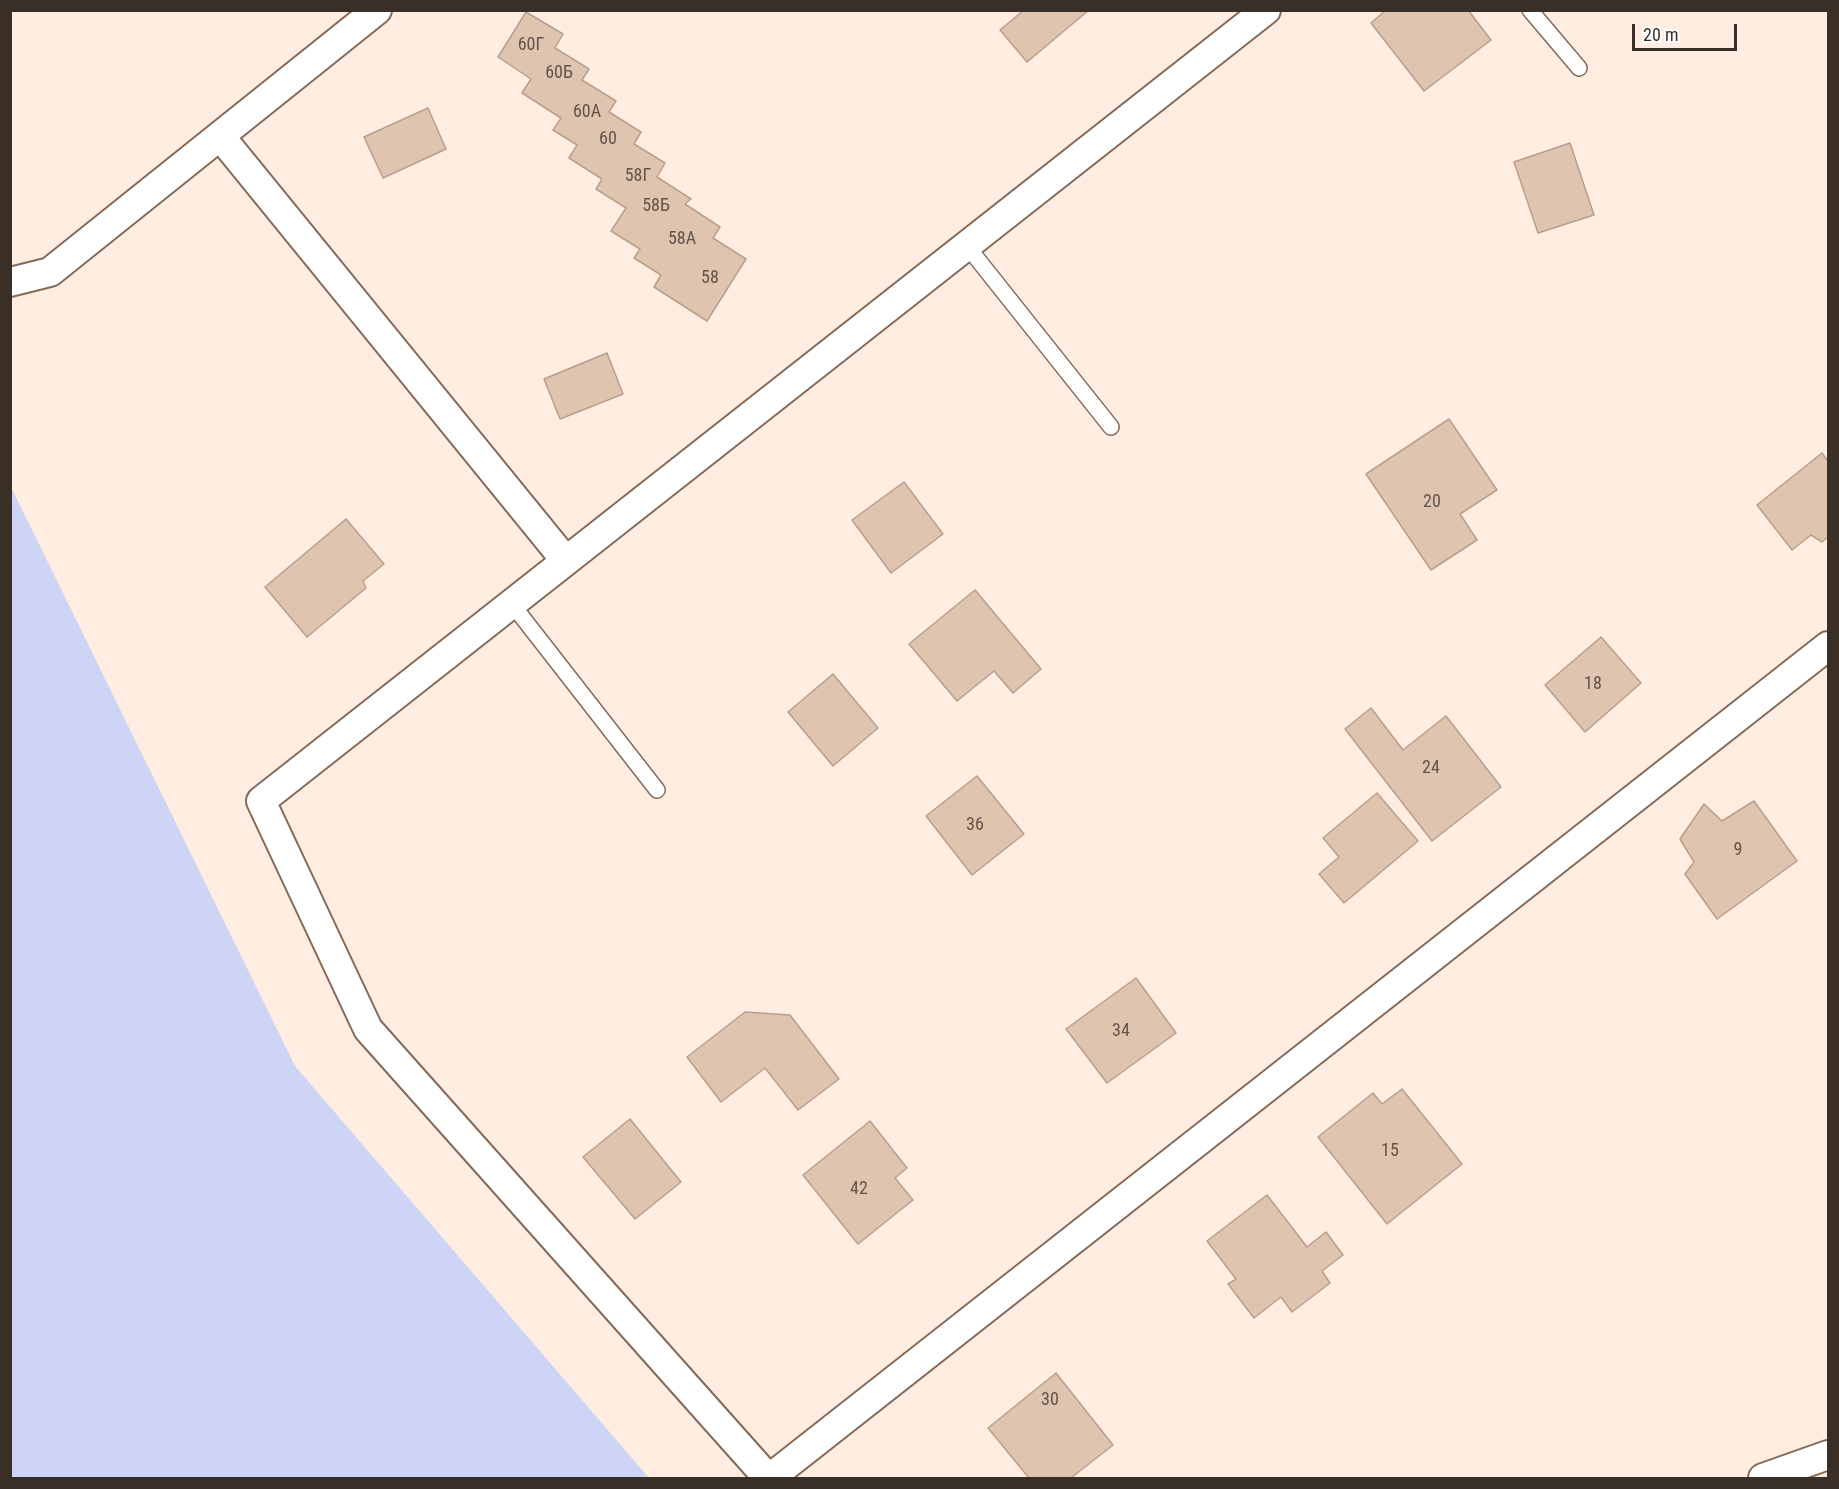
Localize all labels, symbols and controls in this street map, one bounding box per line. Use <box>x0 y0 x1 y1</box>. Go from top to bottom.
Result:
scale bar <box>1635 12 1740 50</box>
text: 20 m <box>1643 24 1678 45</box>
house number: 60Г <box>518 34 544 56</box>
house number: 60Б <box>545 62 573 84</box>
house number: 60А <box>573 101 601 123</box>
house number: 60 <box>599 128 617 150</box>
house number: 58Г <box>625 165 651 187</box>
house number: 58Б <box>642 195 670 217</box>
house number: 58А <box>668 228 696 250</box>
house number: 58 <box>701 267 719 289</box>
house number: 20 <box>1423 491 1441 513</box>
house number: 18 <box>1584 673 1602 695</box>
house number: 24 <box>1422 757 1440 779</box>
house number: 36 <box>966 814 984 836</box>
house number: 9 <box>1734 839 1742 861</box>
house number: 34 <box>1112 1020 1130 1042</box>
house number: 15 <box>1381 1140 1399 1162</box>
house number: 42 <box>850 1178 868 1200</box>
house number: 30 <box>1041 1389 1059 1411</box>

